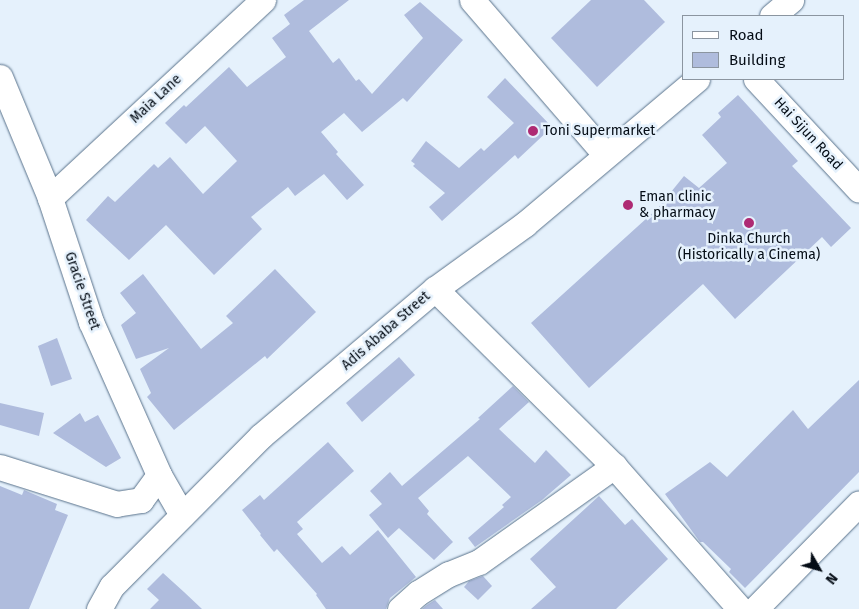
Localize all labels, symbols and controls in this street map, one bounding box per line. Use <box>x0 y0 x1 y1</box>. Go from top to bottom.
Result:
legend <box>682 15 844 80</box>
text: Road <box>729 26 764 44</box>
text: Building <box>729 51 785 69</box>
street label: Maia Lane <box>127 71 185 127</box>
street label: Hai Sijun Road <box>770 94 846 174</box>
place label: Toni Supermarket <box>543 123 655 139</box>
marker: Toni Supermarket <box>527 125 539 137</box>
place label: Eman clinic & pharmacy <box>639 189 716 222</box>
marker: Eman clinic & pharmacy <box>621 198 635 212</box>
marker: Dinka Church (Historically a Cinema) <box>743 217 755 229</box>
place label: Dinka Church (Historically a Cinema) <box>678 231 820 264</box>
street label: Gracie Street <box>61 250 103 332</box>
street label: Adis Ababa Street <box>338 288 434 374</box>
north arrow <box>794 544 844 594</box>
text: N <box>822 570 841 587</box>

